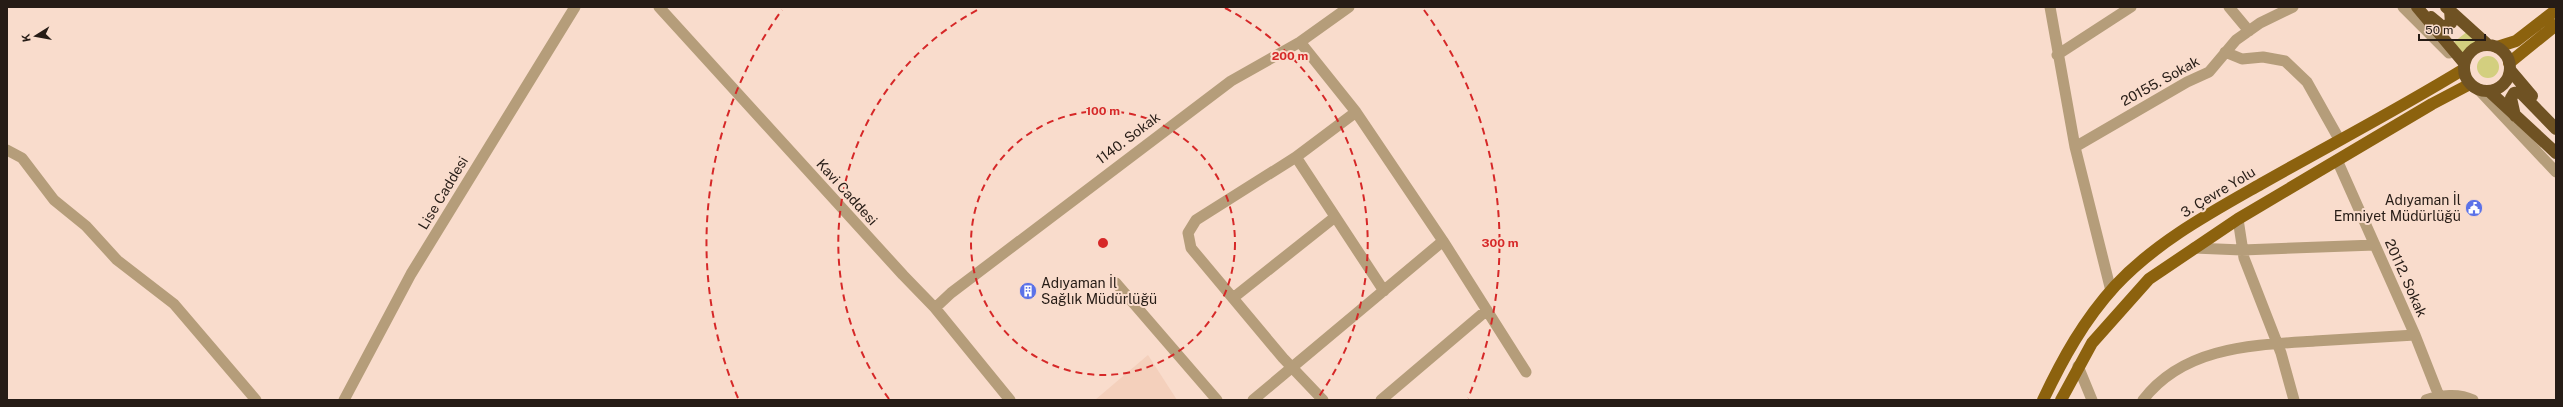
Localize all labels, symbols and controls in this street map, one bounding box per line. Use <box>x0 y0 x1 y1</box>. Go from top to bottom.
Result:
north arrow <box>16 16 56 56</box>
scale bar <box>2419 16 2485 42</box>
text: 50 m <box>2425 23 2453 37</box>
text: K <box>20 33 33 43</box>
text: 200 m <box>1272 49 1308 63</box>
street label: 20155. Sokak <box>2118 53 2202 109</box>
text: 100 m <box>1086 104 1120 118</box>
street label: 1140. Sokak <box>1093 109 1163 167</box>
street label: Lise Caddesi <box>415 154 471 232</box>
street label: Kavi Caddesi <box>813 156 881 228</box>
street label: 3. Çevre Yolu <box>2178 164 2258 220</box>
place label: Adıyaman İl Emniyet Müdürlüğü <box>2334 190 2461 224</box>
public building icon: Adıyaman İl Emniyet Müdürlüğü <box>2464 198 2484 218</box>
centre of rings <box>1096 236 1110 250</box>
text: 300 m <box>1482 236 1519 250</box>
street label: 20112. Sokak <box>2382 237 2430 320</box>
place label: Adıyaman İl Sağlık Müdürlüğü <box>1041 273 1157 307</box>
building icon: Adıyaman İl Sağlık Müdürlüğü <box>1018 281 1038 301</box>

